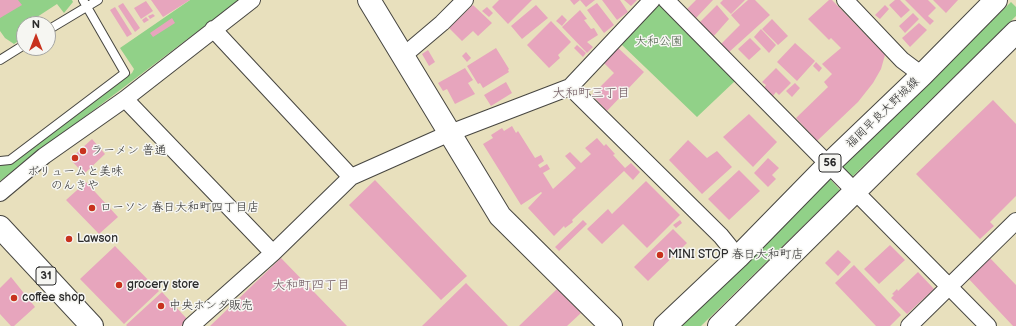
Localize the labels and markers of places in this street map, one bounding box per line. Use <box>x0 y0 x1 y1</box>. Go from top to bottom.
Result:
place label: ラーメン 普通 <box>91 144 166 158</box>
marker: ラーメン 普通 <box>78 146 88 156</box>
marker: ボリュームと美味 のんきや <box>70 153 80 163</box>
place label: ボリュームと美味 のんきや <box>27 165 123 193</box>
place label: ローソン 春日大和町四丁目店 <box>100 201 259 215</box>
marker: ローソン 春日大和町四丁目店 <box>87 203 97 213</box>
place label: Lawson <box>77 232 118 246</box>
marker: Lawson <box>64 234 74 244</box>
place label: MINI STOP 春日大和町店 <box>668 248 803 262</box>
marker: MINI STOP 春日大和町店 <box>655 250 665 260</box>
place label: grocery store <box>127 278 199 292</box>
marker: grocery store <box>114 280 124 290</box>
place label: coffee shop <box>22 291 85 305</box>
marker: coffee shop <box>9 293 19 303</box>
place label: 中央ホンダ販売 <box>169 299 253 313</box>
marker: 中央ホンダ販売 <box>156 301 166 311</box>

